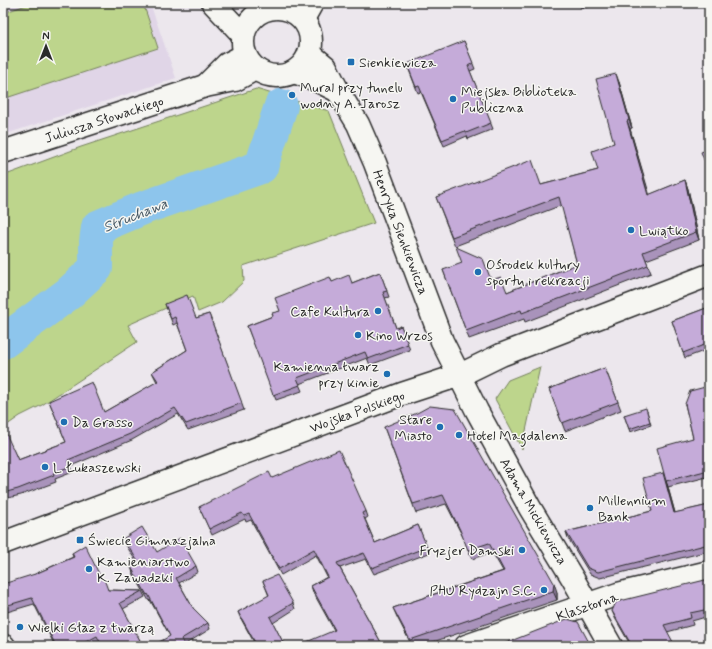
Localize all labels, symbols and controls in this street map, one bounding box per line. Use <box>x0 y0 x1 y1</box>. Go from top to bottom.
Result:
north arrow <box>26 26 66 66</box>
text: N <box>42 30 50 44</box>
place label: Sienkiewicza <box>359 54 437 72</box>
marker: Sienkiewicza <box>346 57 356 67</box>
place label: Mural przy tunelu wodny A. Jarosz <box>300 79 403 113</box>
place label: Miejska Biblioteka Publiczna <box>461 83 577 117</box>
marker: Mural przy tunelu wodny A. Jarosz <box>287 90 297 100</box>
street label: Juliusza Słowackiego <box>43 92 166 148</box>
marker: Miejska Biblioteka Publiczna <box>448 94 458 104</box>
street label: Henryka Sienkiewicza <box>368 167 432 297</box>
water label: Struchawa <box>100 194 171 238</box>
place label: Lwiątko <box>639 222 689 240</box>
marker: Lwiątko <box>626 225 636 235</box>
place label: Ośrodek kultury sportu i rekreacji <box>486 256 589 290</box>
marker: Ośrodek kultury sportu i rekreacji <box>473 267 483 277</box>
place label: Cafe Kultura <box>290 303 370 321</box>
marker: Cafe Kultura <box>373 306 383 316</box>
place label: Kino Wrzos <box>366 327 433 345</box>
marker: Kino Wrzos <box>353 330 363 340</box>
place label: Kamienna twarz przy kinie <box>274 358 379 392</box>
marker: Kamienna twarz przy kinie <box>382 369 392 379</box>
street label: Wojska Polskiego <box>307 386 408 438</box>
place label: Stare Miasto <box>394 411 432 445</box>
place label: Da Grasso <box>72 414 133 432</box>
marker: Da Grasso <box>59 417 69 427</box>
marker: Stare Miasto <box>435 422 445 432</box>
place label: Hotel Magdalena <box>467 427 568 447</box>
marker: Hotel Magdalena <box>454 430 464 440</box>
street label: Adama Mickiewicza <box>495 455 571 568</box>
place label: L Łukaszewski <box>53 459 141 477</box>
marker: L Łukaszewski <box>40 462 50 472</box>
place label: Millennium Bank <box>598 492 666 526</box>
marker: Millennium Bank <box>585 503 595 513</box>
place label: Świecie Gimnazjalna <box>88 532 216 550</box>
marker: Świecie Gimnazjalna <box>75 535 85 545</box>
place label: Fryzjer Damski <box>420 542 514 560</box>
marker: Fryzjer Damski <box>517 545 527 555</box>
place label: Kamieniarstwo K. Zawadzki <box>97 553 190 587</box>
marker: Kamieniarstwo K. Zawadzki <box>84 564 94 574</box>
place label: PHU Rydzajn S.C. <box>430 582 536 600</box>
marker: PHU Rydzajn S.C. <box>539 585 549 595</box>
street label: Klasztorna <box>554 588 621 626</box>
place label: Wielki Głaz z twarzą <box>28 619 154 637</box>
marker: Wielki Głaz z twarzą <box>15 622 25 632</box>

